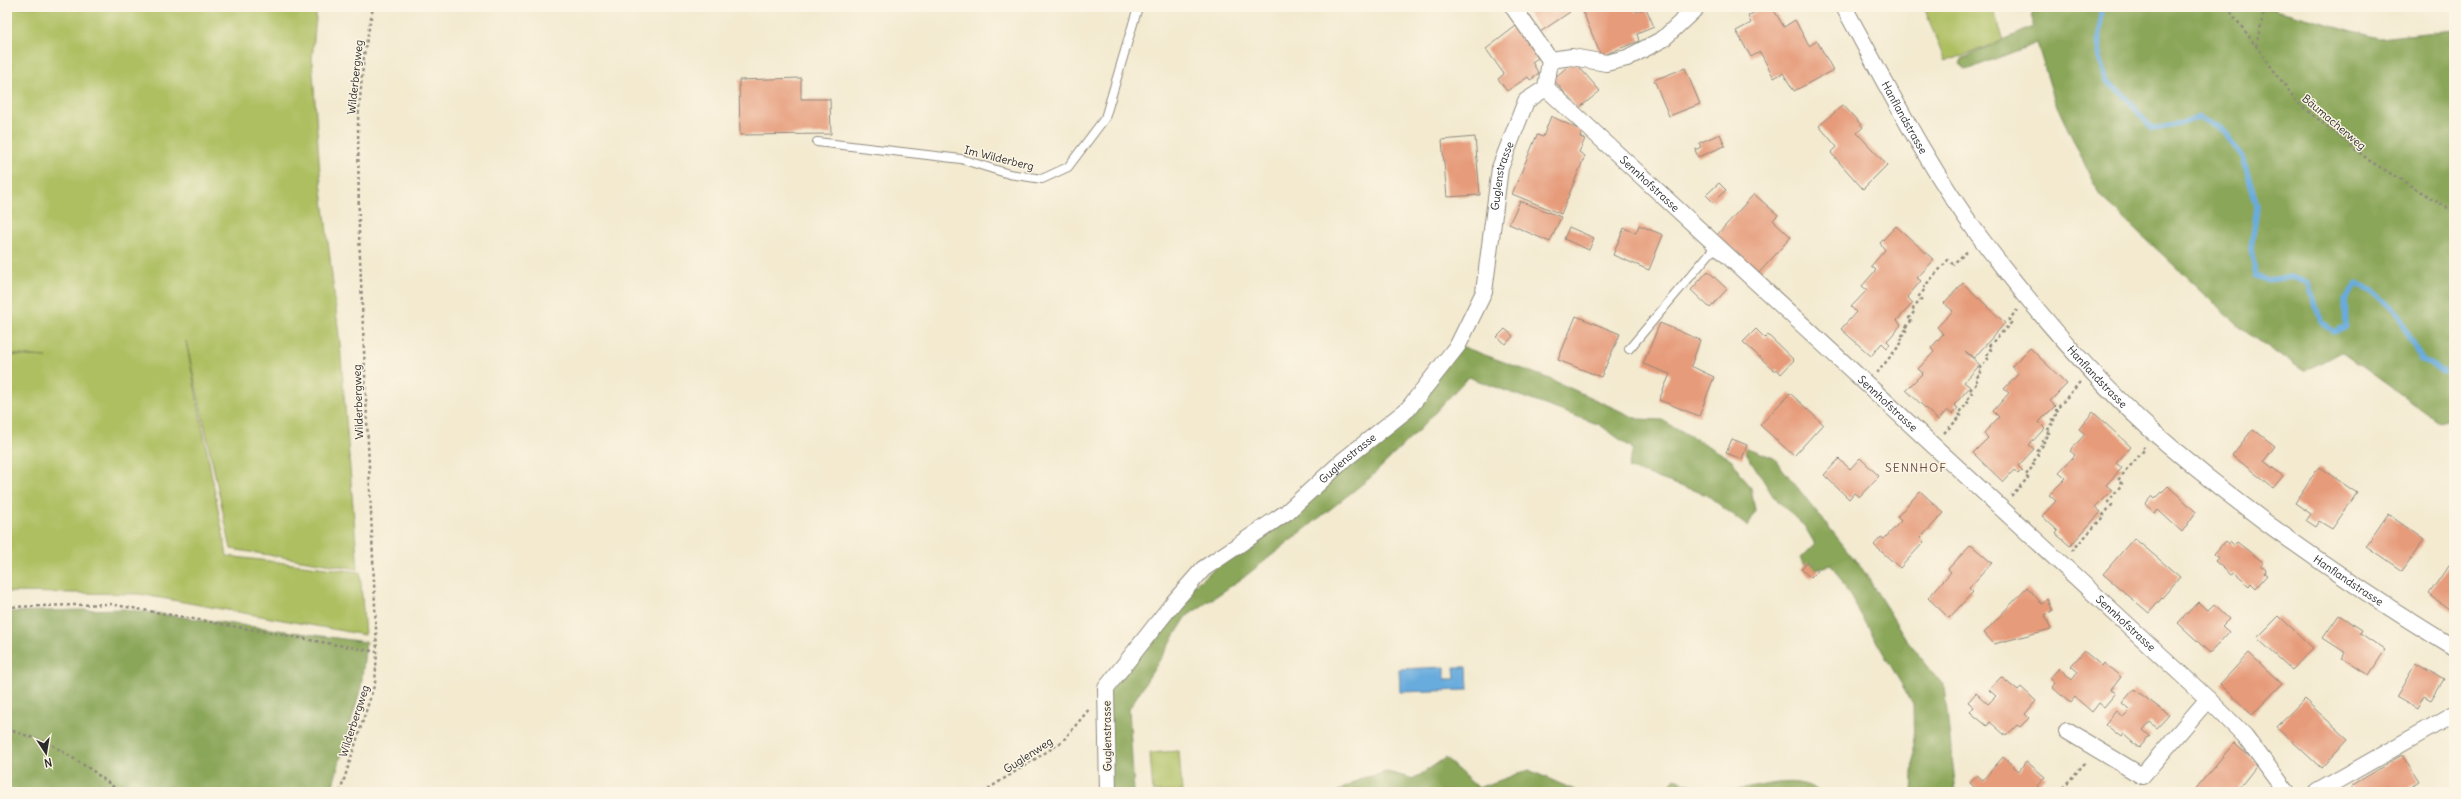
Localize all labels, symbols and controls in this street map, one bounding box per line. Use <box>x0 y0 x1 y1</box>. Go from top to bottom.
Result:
street label: Wilderbergweg <box>344 39 366 115</box>
street label: Hanflandstrasse <box>1878 79 1931 156</box>
street label: Bäumacherweg <box>2299 91 2369 153</box>
street label: Guglenstrasse <box>1488 139 1517 211</box>
street label: Im Wilderberg <box>963 143 1035 173</box>
street label: Sennhofstrasse <box>1617 153 1682 215</box>
street label: Hanflandstrasse <box>2064 343 2130 411</box>
street label: Wilderbergweg <box>350 364 366 440</box>
street label: Sennhofstrasse <box>1855 372 1921 434</box>
street label: Guglenstrasse <box>1316 430 1379 486</box>
district label: SENNHOF <box>1885 460 1947 475</box>
street label: Hanflandstrasse <box>2311 552 2386 609</box>
street label: Sennhofstrasse <box>2093 592 2159 654</box>
street label: Wilderbergweg <box>336 683 372 759</box>
street label: Guglenstrasse <box>1099 701 1115 771</box>
north arrow <box>26 733 66 773</box>
street label: Guglenweg <box>1001 734 1055 776</box>
text: N <box>43 755 53 770</box>

